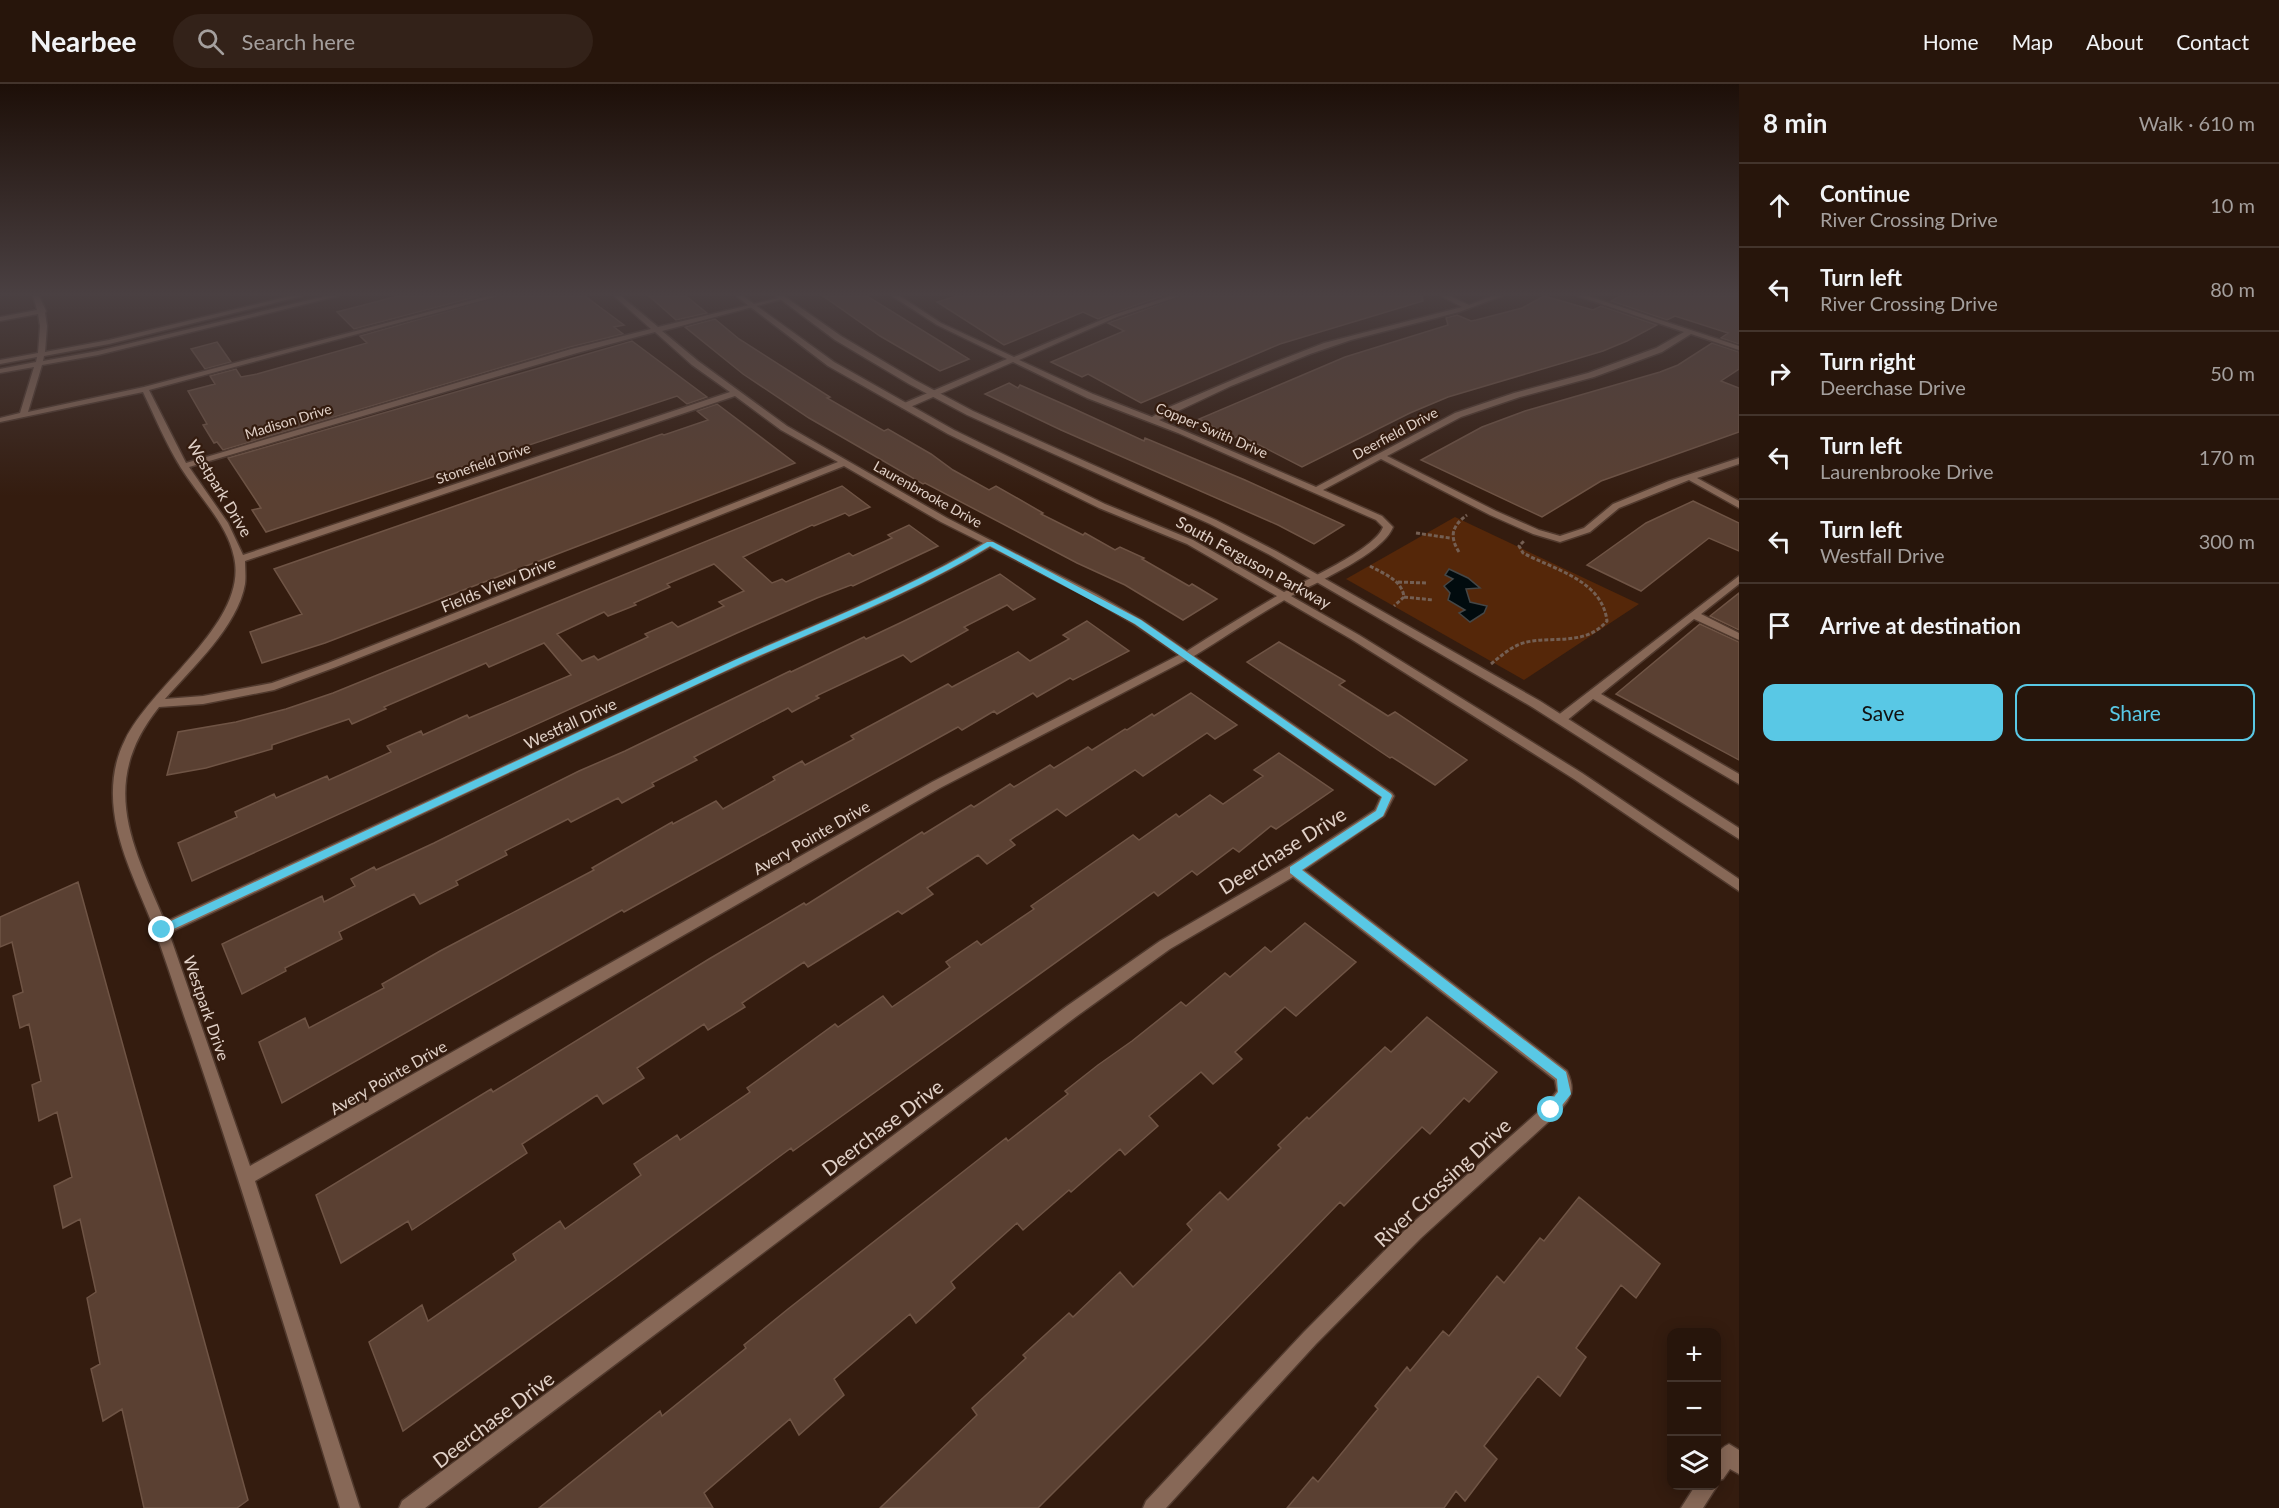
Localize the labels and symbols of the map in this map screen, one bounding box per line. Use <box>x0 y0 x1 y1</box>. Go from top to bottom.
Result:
street label: Copper Swith Drive <box>1153 399 1271 461</box>
street label: Madison Drive <box>243 400 333 442</box>
street label: Deerfield Drive <box>1350 403 1440 463</box>
street label: Westpark Drive <box>184 436 256 540</box>
street label: Stonefield Drive <box>433 439 533 487</box>
street label: Laurenbrooke Drive <box>871 457 985 531</box>
street label: South Ferguson Parkway <box>1173 512 1335 613</box>
street label: Fields View Drive <box>438 552 558 616</box>
street label: Westfall Drive <box>521 693 619 753</box>
street label: Avery Pointe Drive <box>749 796 873 878</box>
street label: Deerchase Drive <box>1214 801 1350 899</box>
route end <box>148 916 174 942</box>
street label: Westpark Drive <box>180 953 234 1063</box>
street label: Avery Pointe Drive <box>326 1036 450 1118</box>
street label: Deerchase Drive <box>817 1074 947 1180</box>
route start <box>1537 1096 1563 1122</box>
street label: River Crossing Drive <box>1369 1113 1515 1251</box>
street label: Deerchase Drive <box>428 1366 558 1472</box>

